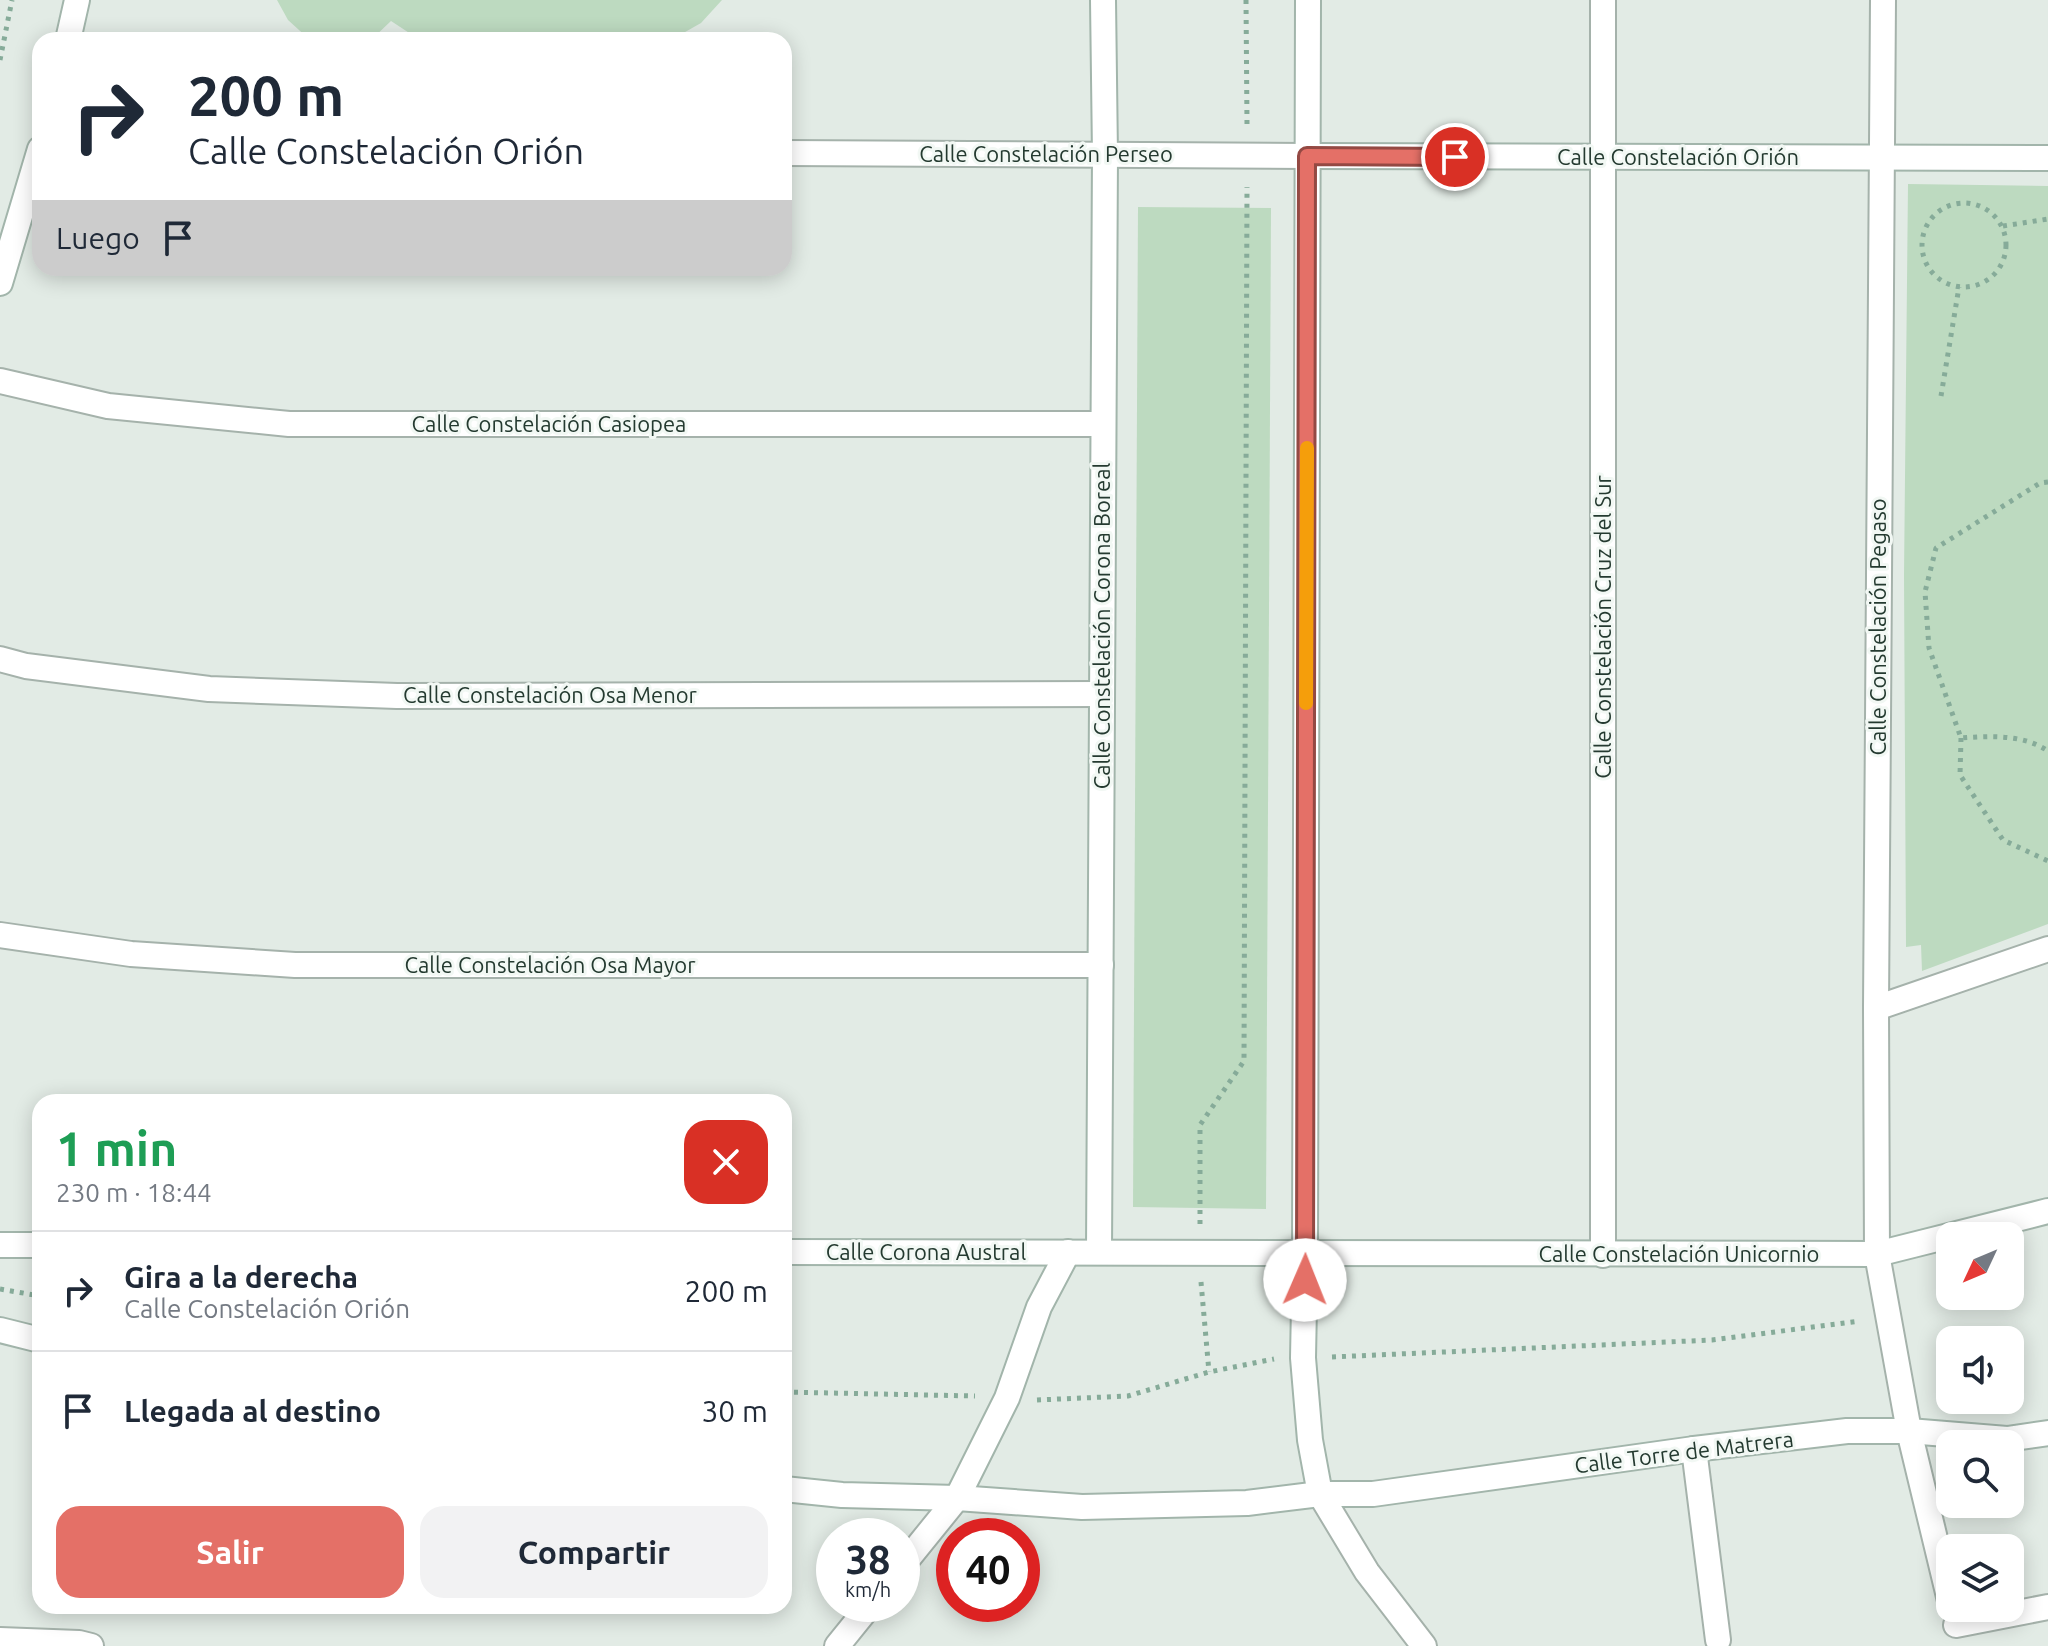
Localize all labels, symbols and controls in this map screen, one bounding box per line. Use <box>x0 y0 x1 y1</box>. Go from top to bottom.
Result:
icon: right <box>56 64 160 168</box>
text: 200 m <box>188 64 344 127</box>
pin <box>1421 123 1489 191</box>
text: Calle Constelación Orión <box>188 130 584 171</box>
icon: arrive <box>1433 135 1477 179</box>
street label: Calle Constelación Perseo <box>919 141 1173 166</box>
street label: Calle Constelación Orión <box>1557 144 1799 169</box>
icon: arrive <box>156 216 200 260</box>
text: Luego <box>56 221 140 255</box>
street label: Calle Constelación Casiopea <box>412 411 686 436</box>
street label: Calle Constelación Corona Boreal <box>1089 462 1114 789</box>
street label: Calle Constelación Cruz del Sur <box>1590 475 1615 779</box>
street label: Calle Constelación Pegaso <box>1865 498 1890 756</box>
street label: Calle Constelación Osa Menor <box>403 682 698 707</box>
street label: Calle Constelación Osa Mayor <box>404 952 696 977</box>
button: close <box>684 1120 768 1204</box>
text: 1 min <box>56 1121 177 1175</box>
text: 230 m · 18:44 <box>56 1178 212 1207</box>
north arrow <box>1936 1222 2024 1310</box>
map controls <box>1936 1222 2024 1622</box>
position arrow <box>1263 1238 1347 1322</box>
street label: Calle Corona Austral <box>826 1239 1026 1264</box>
street label: Calle Constelación Unicornio <box>1539 1241 1819 1266</box>
text: Gira a la derecha <box>124 1260 358 1294</box>
icon: right <box>56 1269 100 1313</box>
text: 200 m <box>684 1274 768 1308</box>
text: Calle Constelación Orión <box>124 1294 410 1323</box>
button: sound <box>1936 1326 2024 1414</box>
icon: arrive <box>56 1389 100 1433</box>
text: Llegada al destino <box>124 1394 381 1428</box>
text: 30 m <box>701 1394 768 1428</box>
street label: Calle Torre de Matrera <box>1573 1426 1795 1477</box>
button: search <box>1936 1430 2024 1518</box>
button: Salir <box>56 1506 404 1598</box>
button: Compartir <box>420 1506 768 1598</box>
speed limit sign: 40 <box>936 1518 1040 1622</box>
button: layers <box>1936 1534 2024 1622</box>
text: 38 <box>845 1537 891 1582</box>
text: km/h <box>845 1578 891 1601</box>

